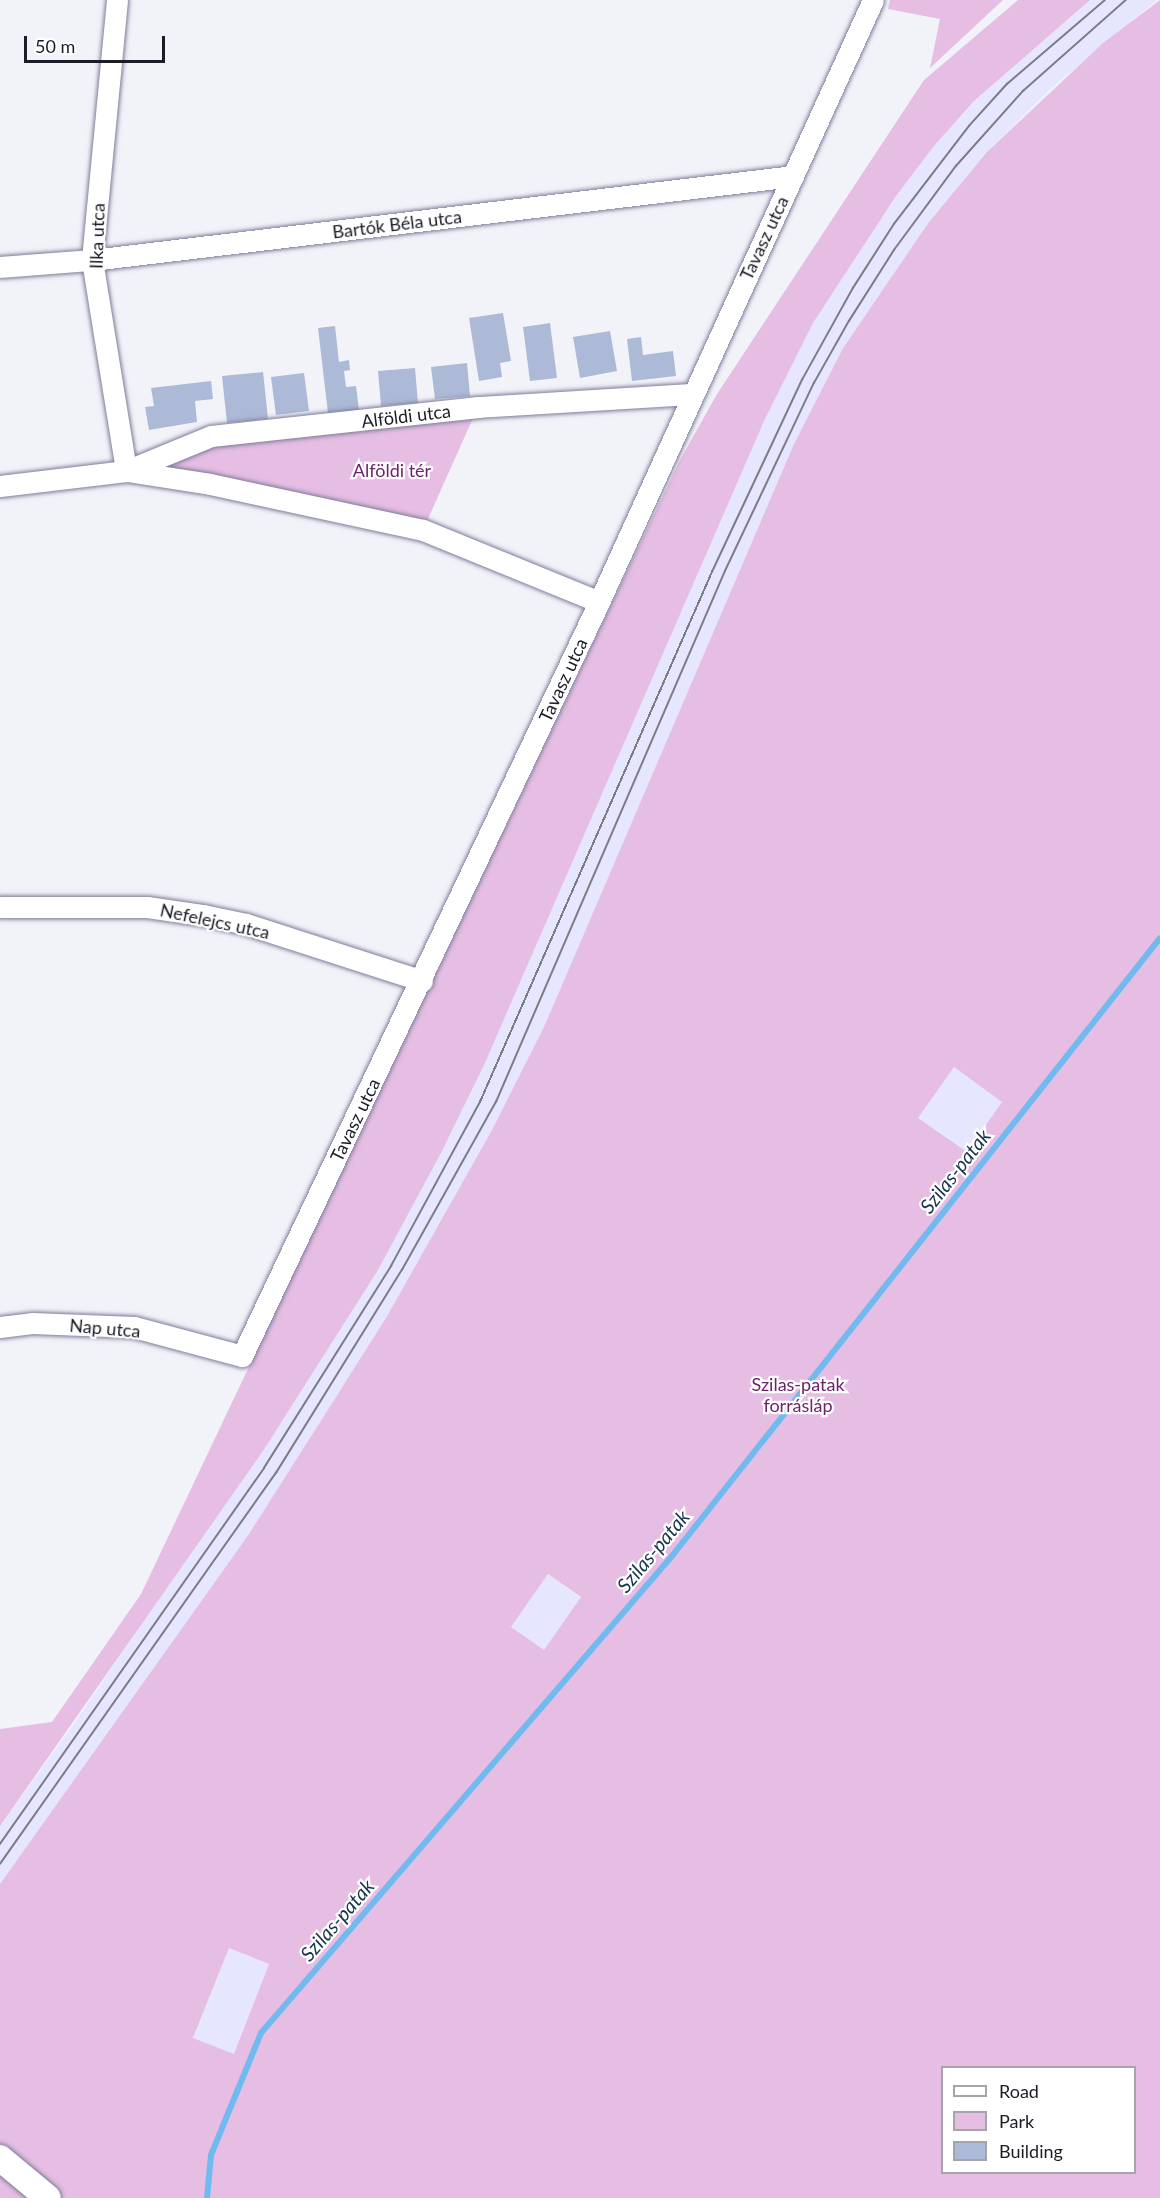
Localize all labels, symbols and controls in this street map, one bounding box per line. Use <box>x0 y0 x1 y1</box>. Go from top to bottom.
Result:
scale bar <box>27 24 168 62</box>
text: 50 m <box>35 35 75 57</box>
street label: Tavasz utca <box>735 193 793 283</box>
street label: Ilka utca <box>85 203 109 269</box>
street label: Bartók Béla utca <box>331 205 463 243</box>
street label: Alföldi utca <box>360 400 452 432</box>
park label: Alföldi tér <box>353 459 431 481</box>
street label: Tavasz utca <box>534 635 592 725</box>
street label: Nefelejcs utca <box>158 899 272 943</box>
street label: Tavasz utca <box>326 1075 384 1165</box>
water label: Szilas-patak <box>915 1124 995 1218</box>
street label: Nap utca <box>69 1314 141 1342</box>
park label: Szilas-patak forrásláp <box>751 1374 845 1416</box>
water label: Szilas-patak <box>612 1505 694 1597</box>
water label: Szilas-patak <box>295 1874 379 1966</box>
legend <box>941 2066 1136 2174</box>
text: Road <box>999 2080 1039 2102</box>
text: Park <box>999 2110 1034 2132</box>
text: Building <box>999 2140 1063 2162</box>

